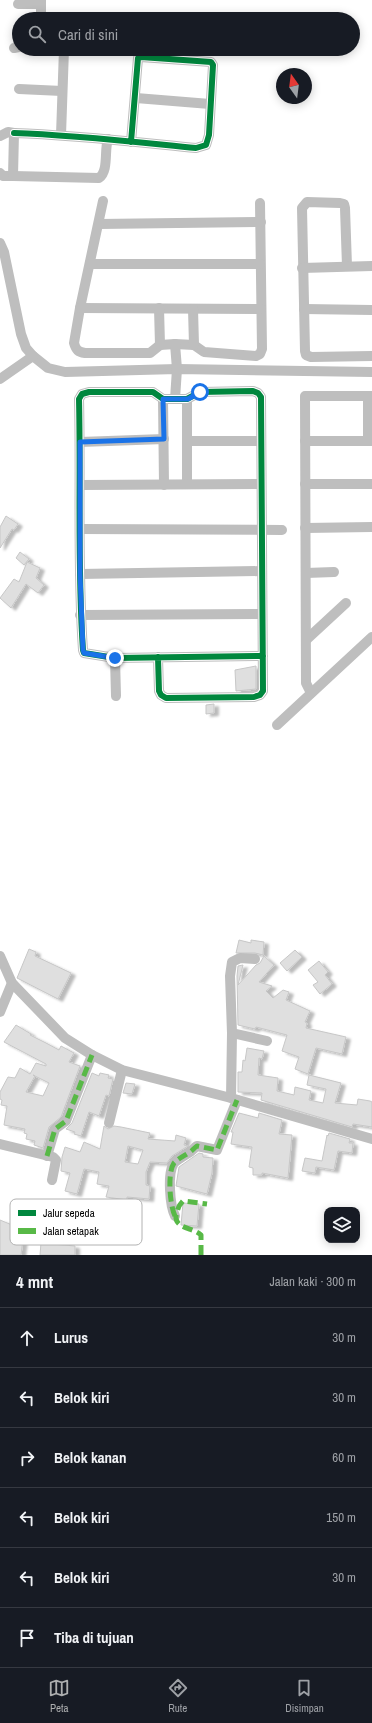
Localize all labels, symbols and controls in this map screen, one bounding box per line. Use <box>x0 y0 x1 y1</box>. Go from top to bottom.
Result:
search box <box>12 12 360 56</box>
icon: search <box>26 23 48 45</box>
text: Cari di sini <box>58 24 118 45</box>
north arrow <box>276 68 312 104</box>
route start <box>191 383 209 401</box>
route end <box>106 649 124 667</box>
legend <box>10 1199 142 1245</box>
text: Jalur sepeda <box>43 1206 95 1220</box>
map controls <box>324 1207 360 1243</box>
button: layers <box>324 1207 360 1243</box>
text: Jalan setapak <box>43 1224 99 1238</box>
text: 4 mnt <box>16 1270 53 1293</box>
text: Jalan kaki · 300 m <box>269 1273 356 1290</box>
icon: ahead <box>16 1327 38 1349</box>
text: Lurus <box>54 1327 88 1348</box>
text: 30 m <box>332 1329 356 1346</box>
icon: left <box>16 1387 38 1409</box>
text: Belok kiri <box>54 1387 109 1408</box>
text: 30 m <box>332 1389 356 1406</box>
icon: right <box>16 1447 38 1469</box>
text: Belok kanan <box>54 1447 126 1468</box>
text: 60 m <box>332 1449 356 1466</box>
icon: left <box>16 1507 38 1529</box>
text: Belok kiri <box>54 1507 109 1528</box>
text: 150 m <box>326 1509 356 1526</box>
icon: left <box>16 1567 38 1589</box>
text: Belok kiri <box>54 1567 109 1588</box>
text: 30 m <box>332 1569 356 1586</box>
icon: arrive <box>16 1627 38 1649</box>
text: Tiba di tujuan <box>54 1627 134 1648</box>
tab: Peta <box>48 1677 70 1715</box>
tab: Rute <box>167 1677 189 1715</box>
tab: Disimpan <box>285 1677 324 1715</box>

